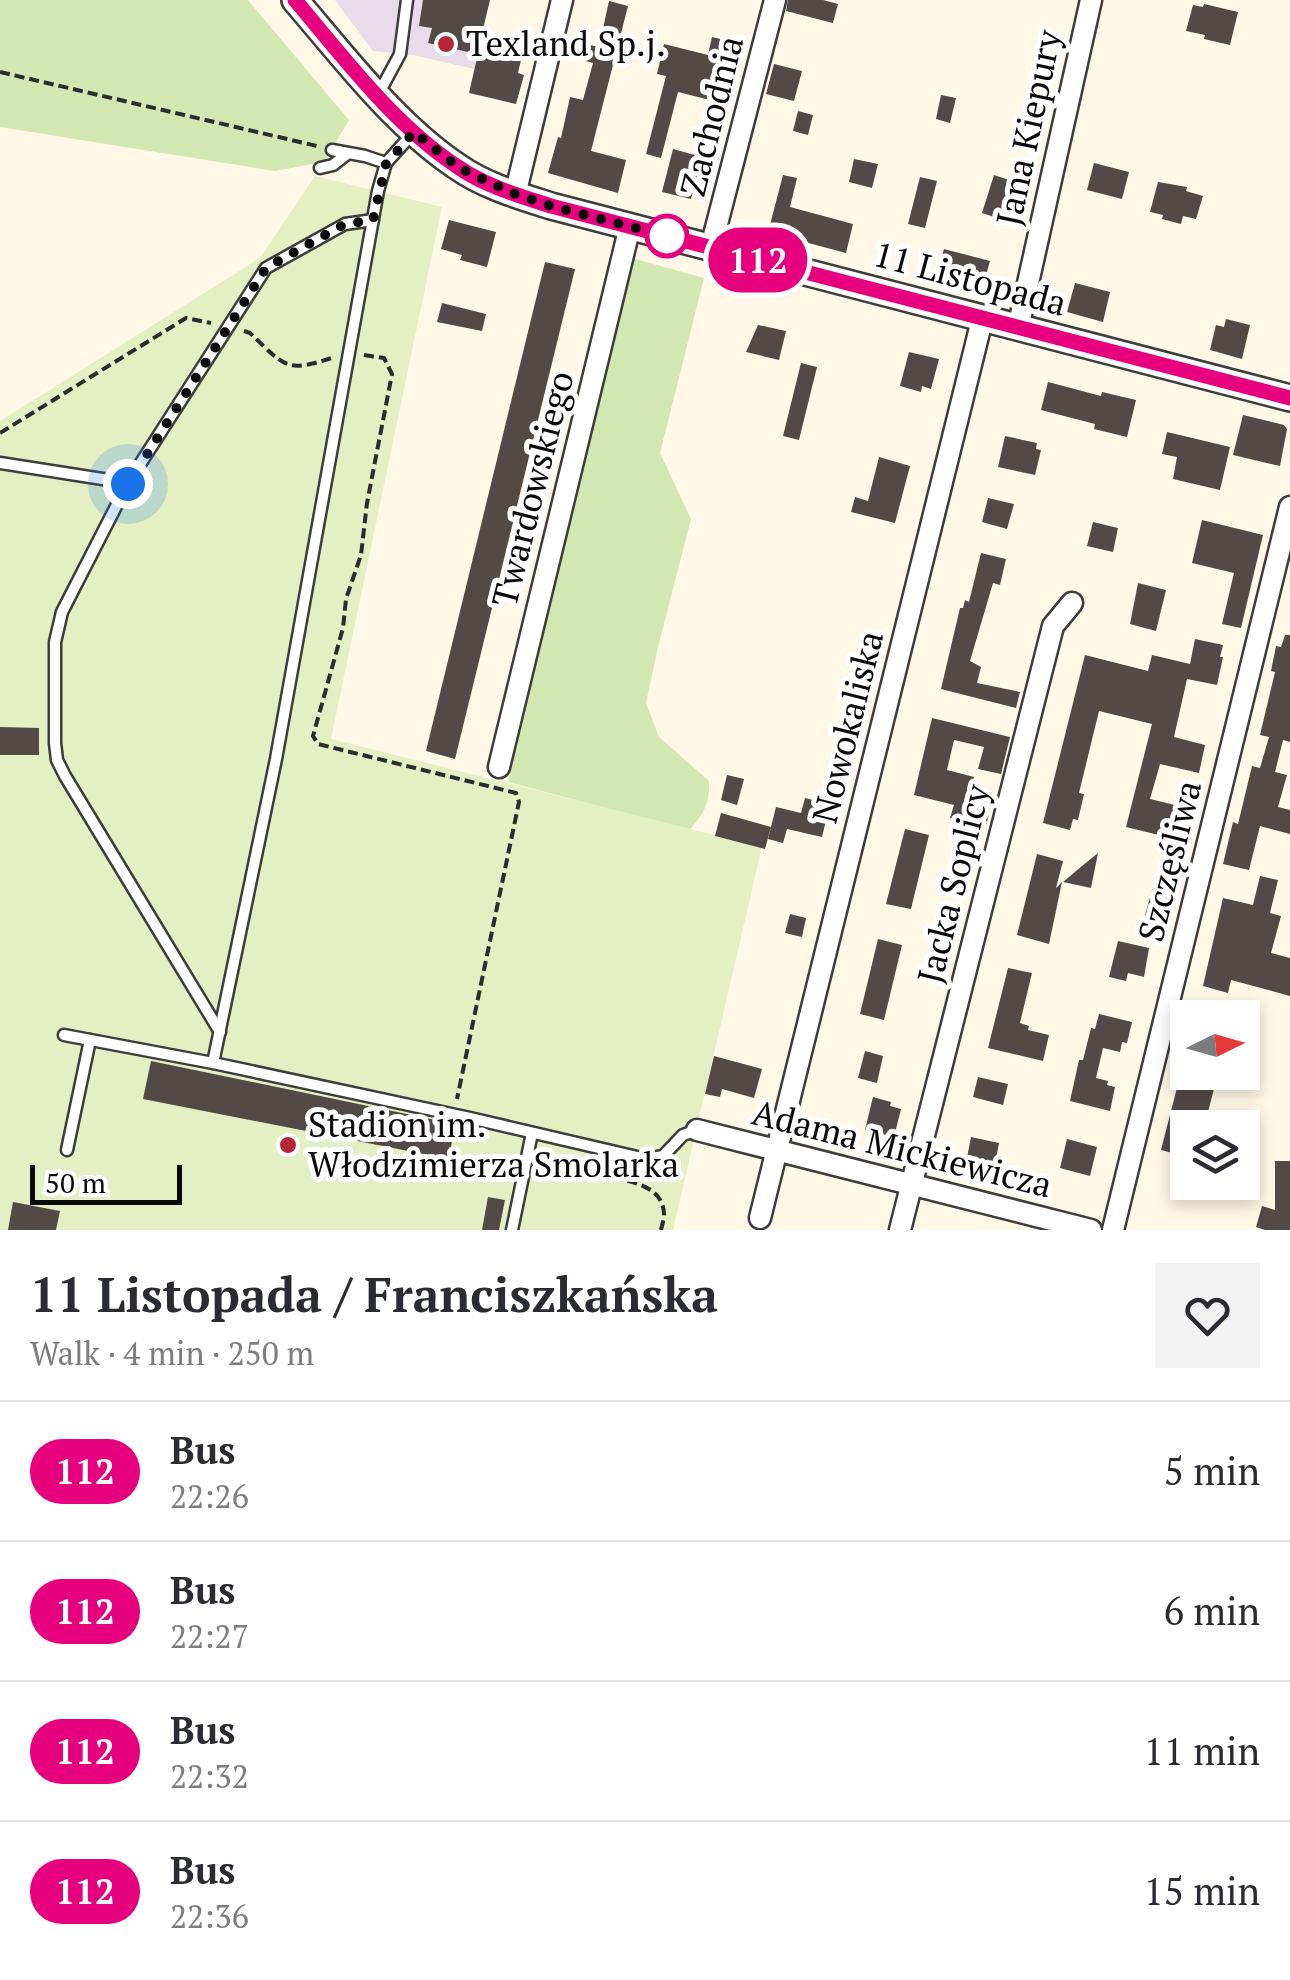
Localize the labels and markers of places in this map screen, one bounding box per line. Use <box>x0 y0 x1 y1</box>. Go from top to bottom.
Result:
place label: Texland Sp.j. <box>466 20 666 66</box>
marker: Texland Sp.j. <box>435 33 457 55</box>
unlabelled marker <box>646 215 688 257</box>
place label: Stadion im. Włodzimierza Smolarka <box>308 1101 679 1187</box>
marker: Stadion im. Włodzimierza Smolarka <box>277 1134 299 1156</box>

